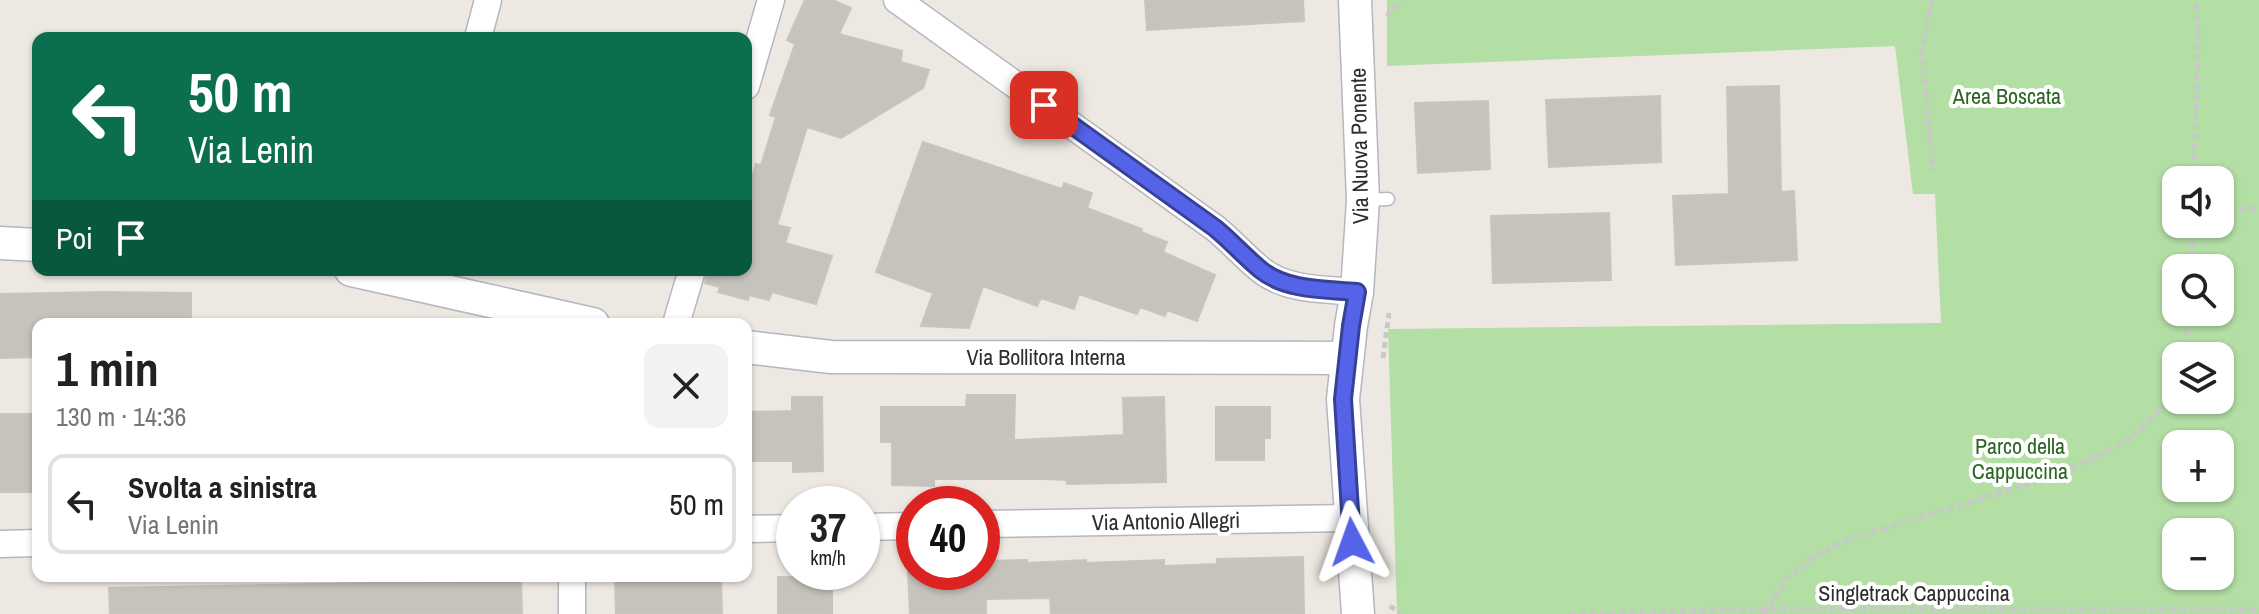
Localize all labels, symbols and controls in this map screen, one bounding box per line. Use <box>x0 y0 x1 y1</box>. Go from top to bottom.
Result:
text: 50 m <box>188 54 293 129</box>
icon: left <box>56 64 160 168</box>
street label: Via Nuova Ponente <box>1343 68 1375 224</box>
pin <box>1010 71 1078 139</box>
park label: Area Boscata <box>1952 81 2061 111</box>
icon: arrive <box>1022 83 1066 127</box>
text: Via Lenin <box>188 126 314 174</box>
map controls <box>2162 166 2234 590</box>
button: sound <box>2162 166 2234 238</box>
icon: arrive <box>109 216 153 260</box>
text: Poi <box>56 218 93 258</box>
button: search <box>2162 254 2234 326</box>
text: 1 min <box>56 336 159 401</box>
street label: Via Bollitora Interna <box>966 342 1126 372</box>
button: layers <box>2162 342 2234 414</box>
button: close <box>644 344 728 428</box>
text: 130 m · 14:36 <box>56 399 186 434</box>
button: + <box>2162 430 2234 502</box>
park label: Parco della Cappuccina <box>1972 431 2068 486</box>
text: Svolta a sinistra <box>128 467 317 507</box>
icon: left <box>60 482 104 526</box>
text: 50 m <box>669 484 724 524</box>
speed limit sign: 40 <box>896 486 1000 590</box>
position arrow <box>1310 500 1394 584</box>
text: 37 <box>810 501 846 554</box>
street label: Via Antonio Allegri <box>1092 505 1240 537</box>
text: Via Lenin <box>128 507 219 542</box>
button: − <box>2162 518 2234 590</box>
text: km/h <box>810 544 846 571</box>
street label: Singletrack Cappuccina <box>1818 578 2010 608</box>

